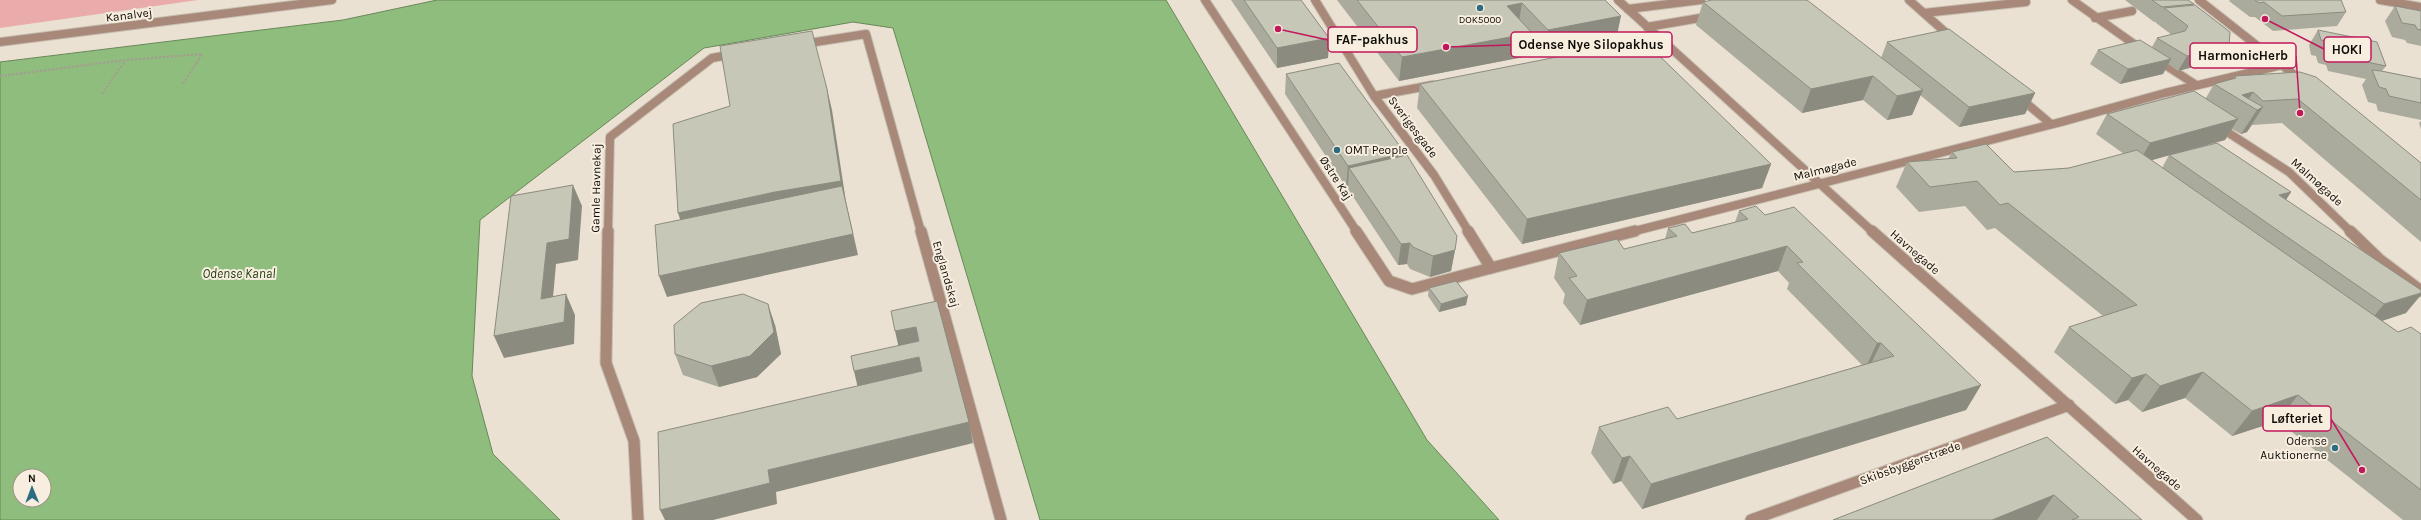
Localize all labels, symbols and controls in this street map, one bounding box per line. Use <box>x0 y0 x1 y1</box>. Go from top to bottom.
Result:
marker: DOK5000 <box>1475 3 1485 13</box>
street label: Kanalvej <box>105 5 153 25</box>
place label: DOK5000 <box>1459 14 1501 26</box>
callout: FAF-pakhus <box>1328 27 1417 52</box>
text: FAF-pakhus <box>1336 32 1408 47</box>
callout: Odense Nye Silopakhus <box>1511 32 1672 57</box>
text: Odense Nye Silopakhus <box>1518 37 1664 52</box>
callout: HOKI <box>2324 37 2371 62</box>
text: HOKI <box>2332 42 2362 57</box>
callout: HarmonicHerb <box>2190 43 2296 68</box>
text: HarmonicHerb <box>2198 48 2288 63</box>
street label: Sverigesgade <box>1385 94 1441 160</box>
street label: Gamle Havnekaj <box>588 143 604 233</box>
place label: OMT People <box>1345 143 1408 157</box>
marker: OMT People <box>1332 145 1342 155</box>
street label: Østre Kaj <box>1317 153 1355 203</box>
street label: Malmøgade <box>1792 154 1858 184</box>
street label: Malmøgade <box>2288 155 2346 209</box>
street label: Havnegade <box>1887 227 1943 277</box>
street label: Englandskaj <box>930 239 962 309</box>
water label: Odense Kanal <box>202 266 276 281</box>
callout: Løfteriet <box>2263 406 2331 431</box>
text: Løfteriet <box>2271 411 2323 426</box>
place label: Odense Auktionerne <box>2260 434 2327 462</box>
street label: Skibsbyggerstræde <box>1858 438 1962 488</box>
street label: Havnegade <box>2129 443 2185 493</box>
marker: Odense Auktionerne <box>2330 443 2340 453</box>
north arrow <box>12 468 52 508</box>
text: N <box>28 472 36 485</box>

